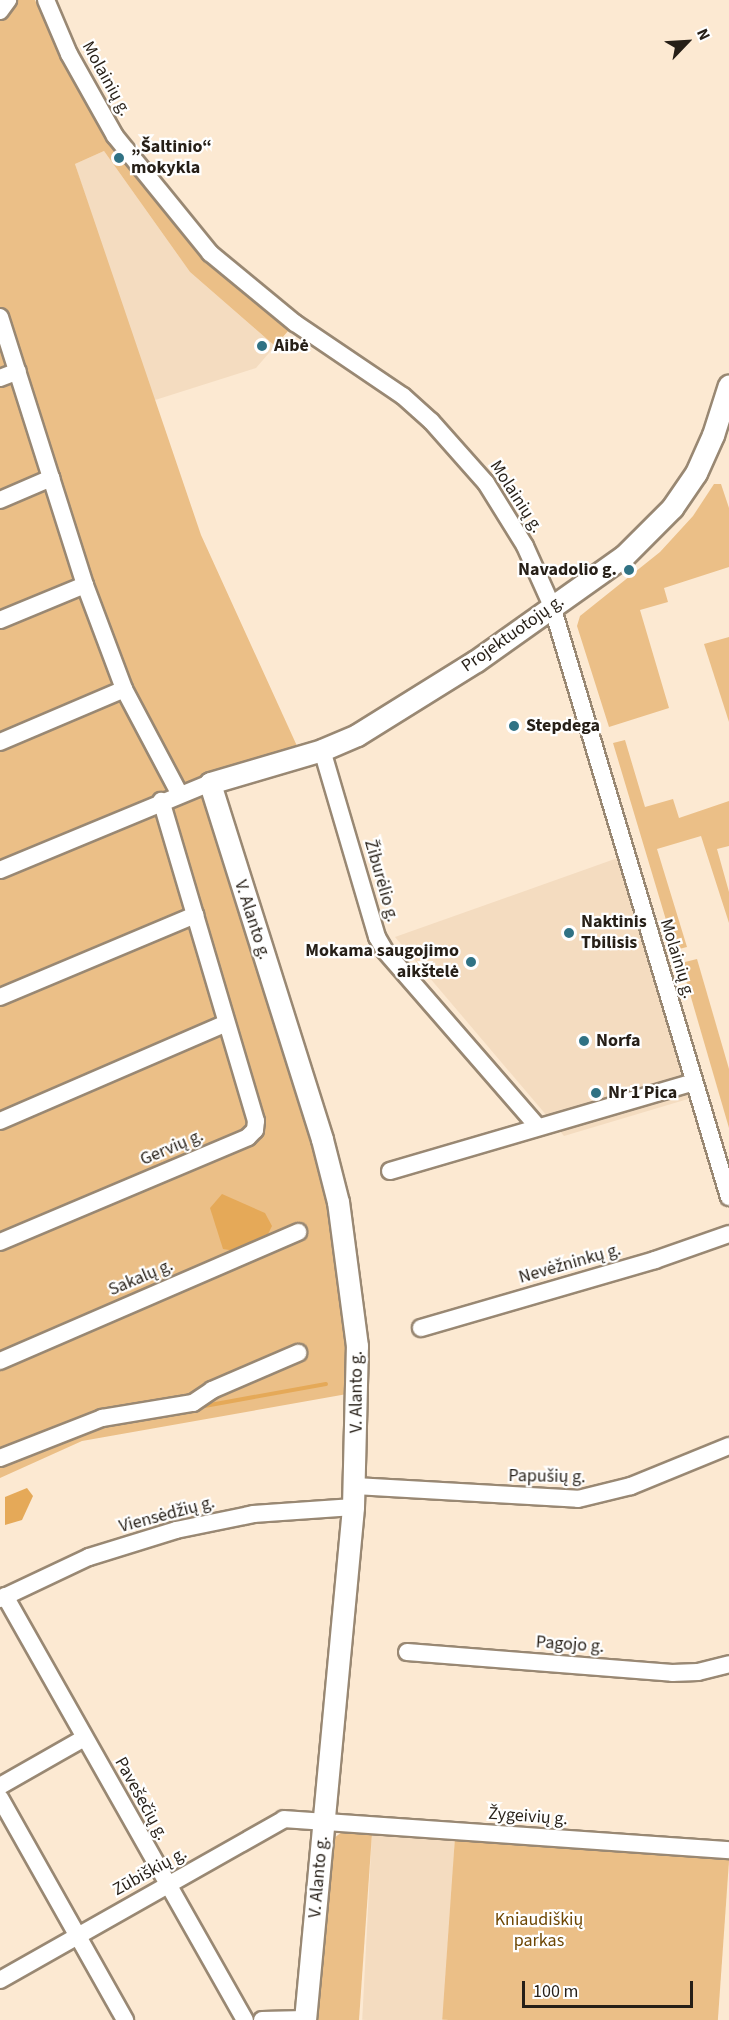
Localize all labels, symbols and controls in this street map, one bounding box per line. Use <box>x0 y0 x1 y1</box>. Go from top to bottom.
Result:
north arrow <box>657 12 717 72</box>
text: N <box>691 25 716 44</box>
street label: Molainių g. <box>77 38 135 120</box>
place label: „Šaltinio“ mokykla <box>131 137 212 180</box>
marker: „Šaltinio“ mokykla <box>112 151 126 165</box>
place label: Aibė <box>274 335 309 357</box>
marker: Aibė <box>255 339 269 353</box>
street label: Molainių g. <box>485 457 547 537</box>
place label: Navadolio g. <box>518 559 617 581</box>
marker: Navadolio g. <box>622 563 636 577</box>
street label: Projektuotojų g. <box>458 591 568 677</box>
place label: Stepdega <box>526 715 600 737</box>
marker: Stepdega <box>507 719 521 733</box>
street label: Žiburėlio g. <box>359 837 403 925</box>
street label: V. Alanto g. <box>229 878 275 962</box>
place label: Naktinis Tbilisis <box>581 912 647 954</box>
street label: Molainių g. <box>655 917 699 1001</box>
marker: Naktinis Tbilisis <box>562 926 576 940</box>
place label: Mokama saugojimo aikštelė <box>305 941 459 984</box>
marker: Mokama saugojimo aikštelė <box>464 955 478 969</box>
place label: Norfa <box>596 1030 640 1052</box>
marker: Norfa <box>577 1034 591 1048</box>
place label: Nr 1 Pica <box>608 1082 677 1104</box>
marker: Nr 1 Pica <box>589 1086 603 1100</box>
street label: Gervių g. <box>137 1125 207 1171</box>
street label: Nevėžninkų g. <box>516 1239 624 1289</box>
street label: Sakalų g. <box>105 1255 177 1301</box>
street label: V. Alanto g. <box>346 1351 368 1433</box>
street label: Papušių g. <box>508 1466 586 1488</box>
street label: Viensėdžių g. <box>117 1492 217 1538</box>
street label: Pagojo g. <box>535 1632 605 1658</box>
street label: Pavešečių g. <box>109 1754 173 1844</box>
street label: Žygeivių g. <box>487 1803 569 1831</box>
street label: V. Alanto g. <box>305 1835 333 1919</box>
street label: Zūbiškių g. <box>109 1843 191 1901</box>
park label: Kniaudiškių parkas <box>495 1910 583 1952</box>
scale bar <box>525 1969 696 2007</box>
text: 100 m <box>533 1979 578 2004</box>

